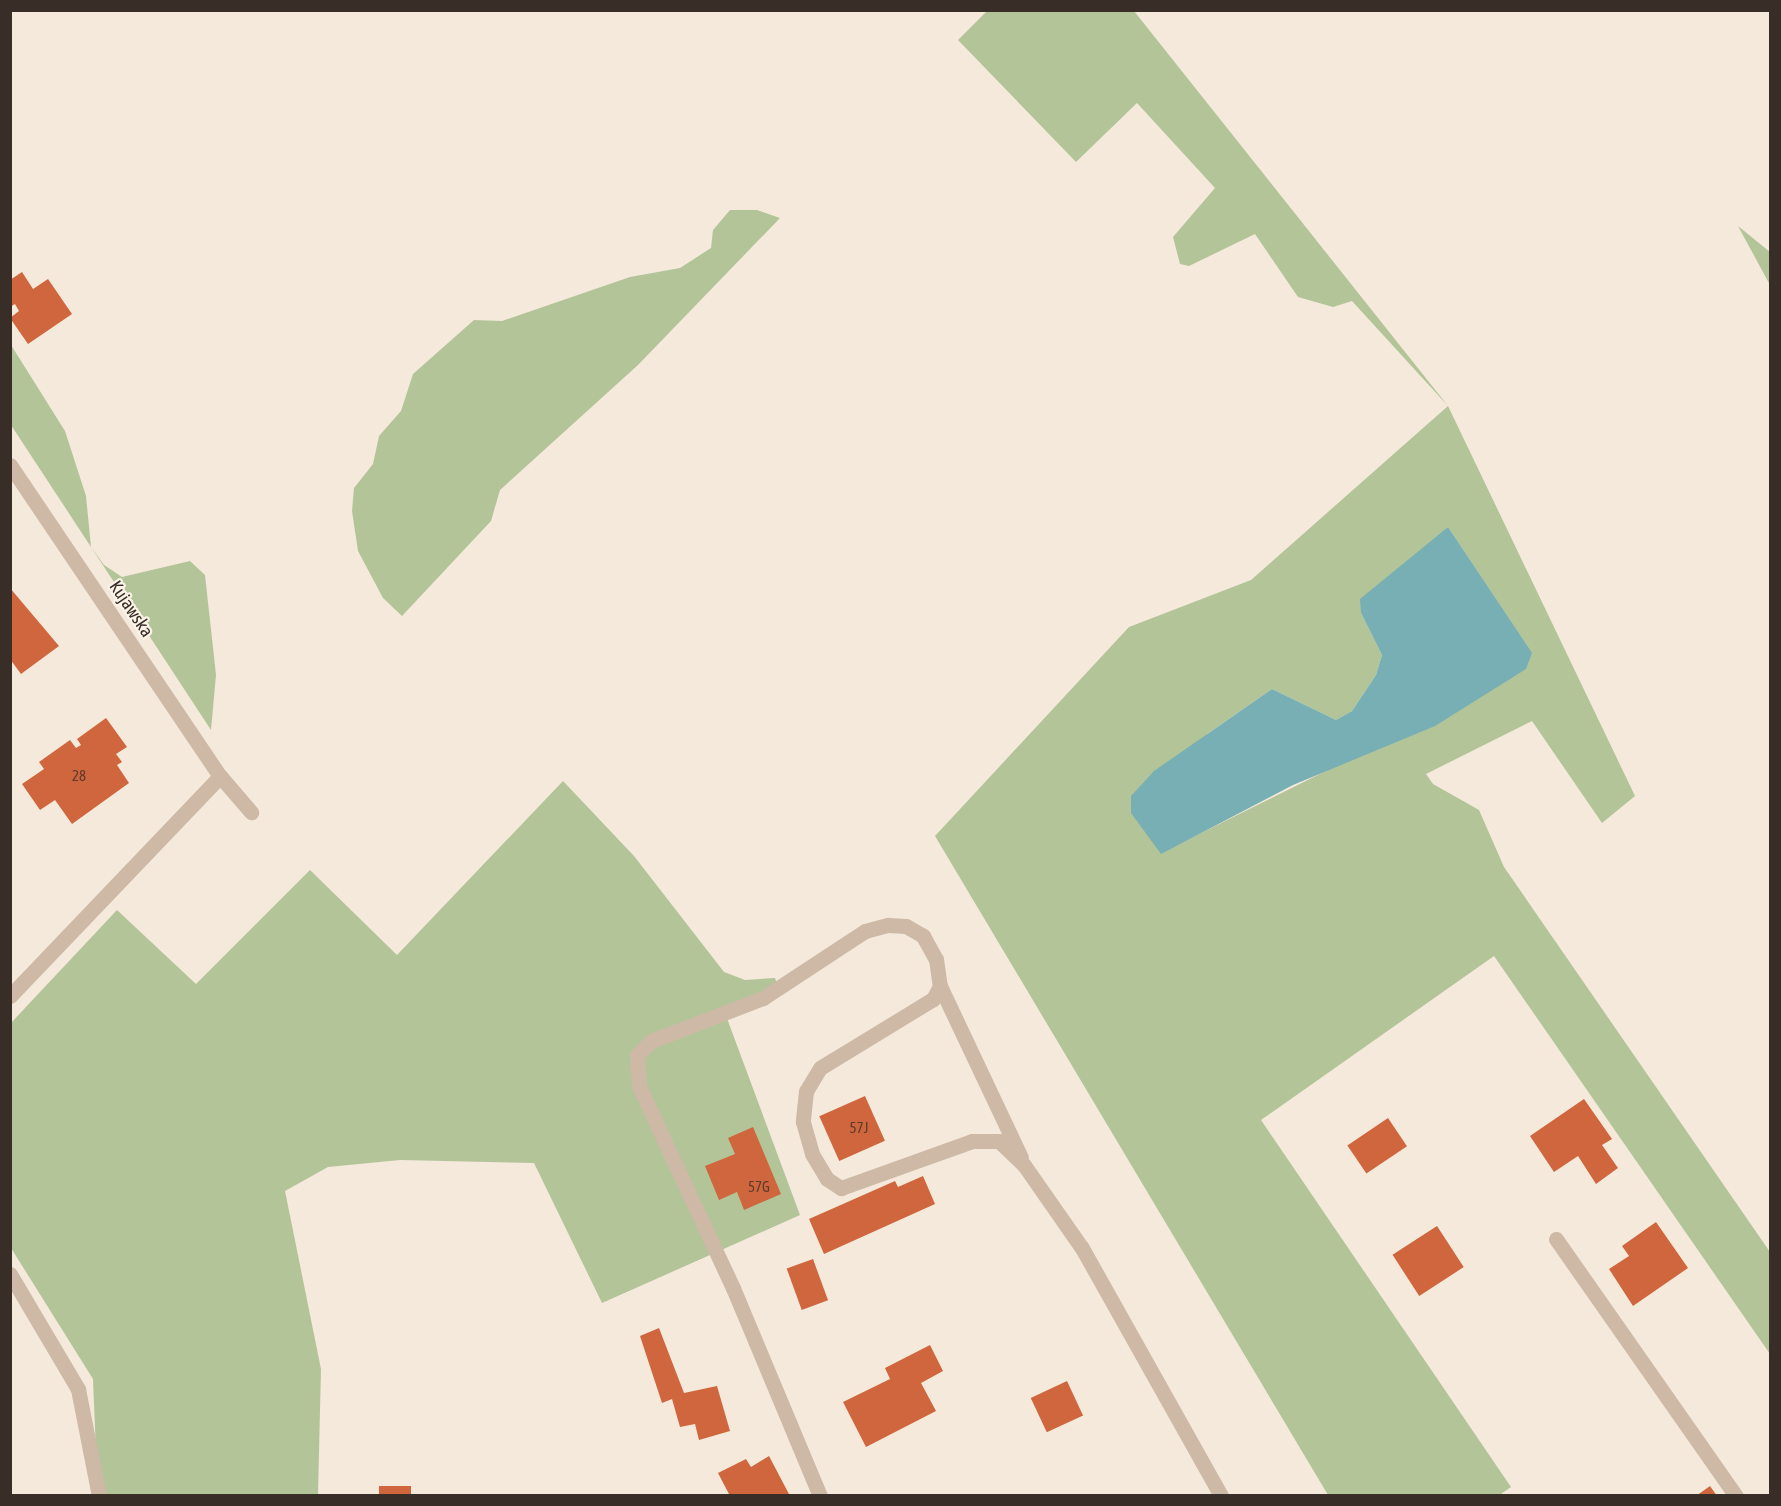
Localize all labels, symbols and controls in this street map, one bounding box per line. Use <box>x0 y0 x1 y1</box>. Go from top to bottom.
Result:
street label: Kujawska <box>104 577 158 641</box>
house number: 28 <box>72 767 86 785</box>
house number: 57J <box>850 1119 868 1137</box>
house number: 57G <box>748 1178 770 1196</box>

